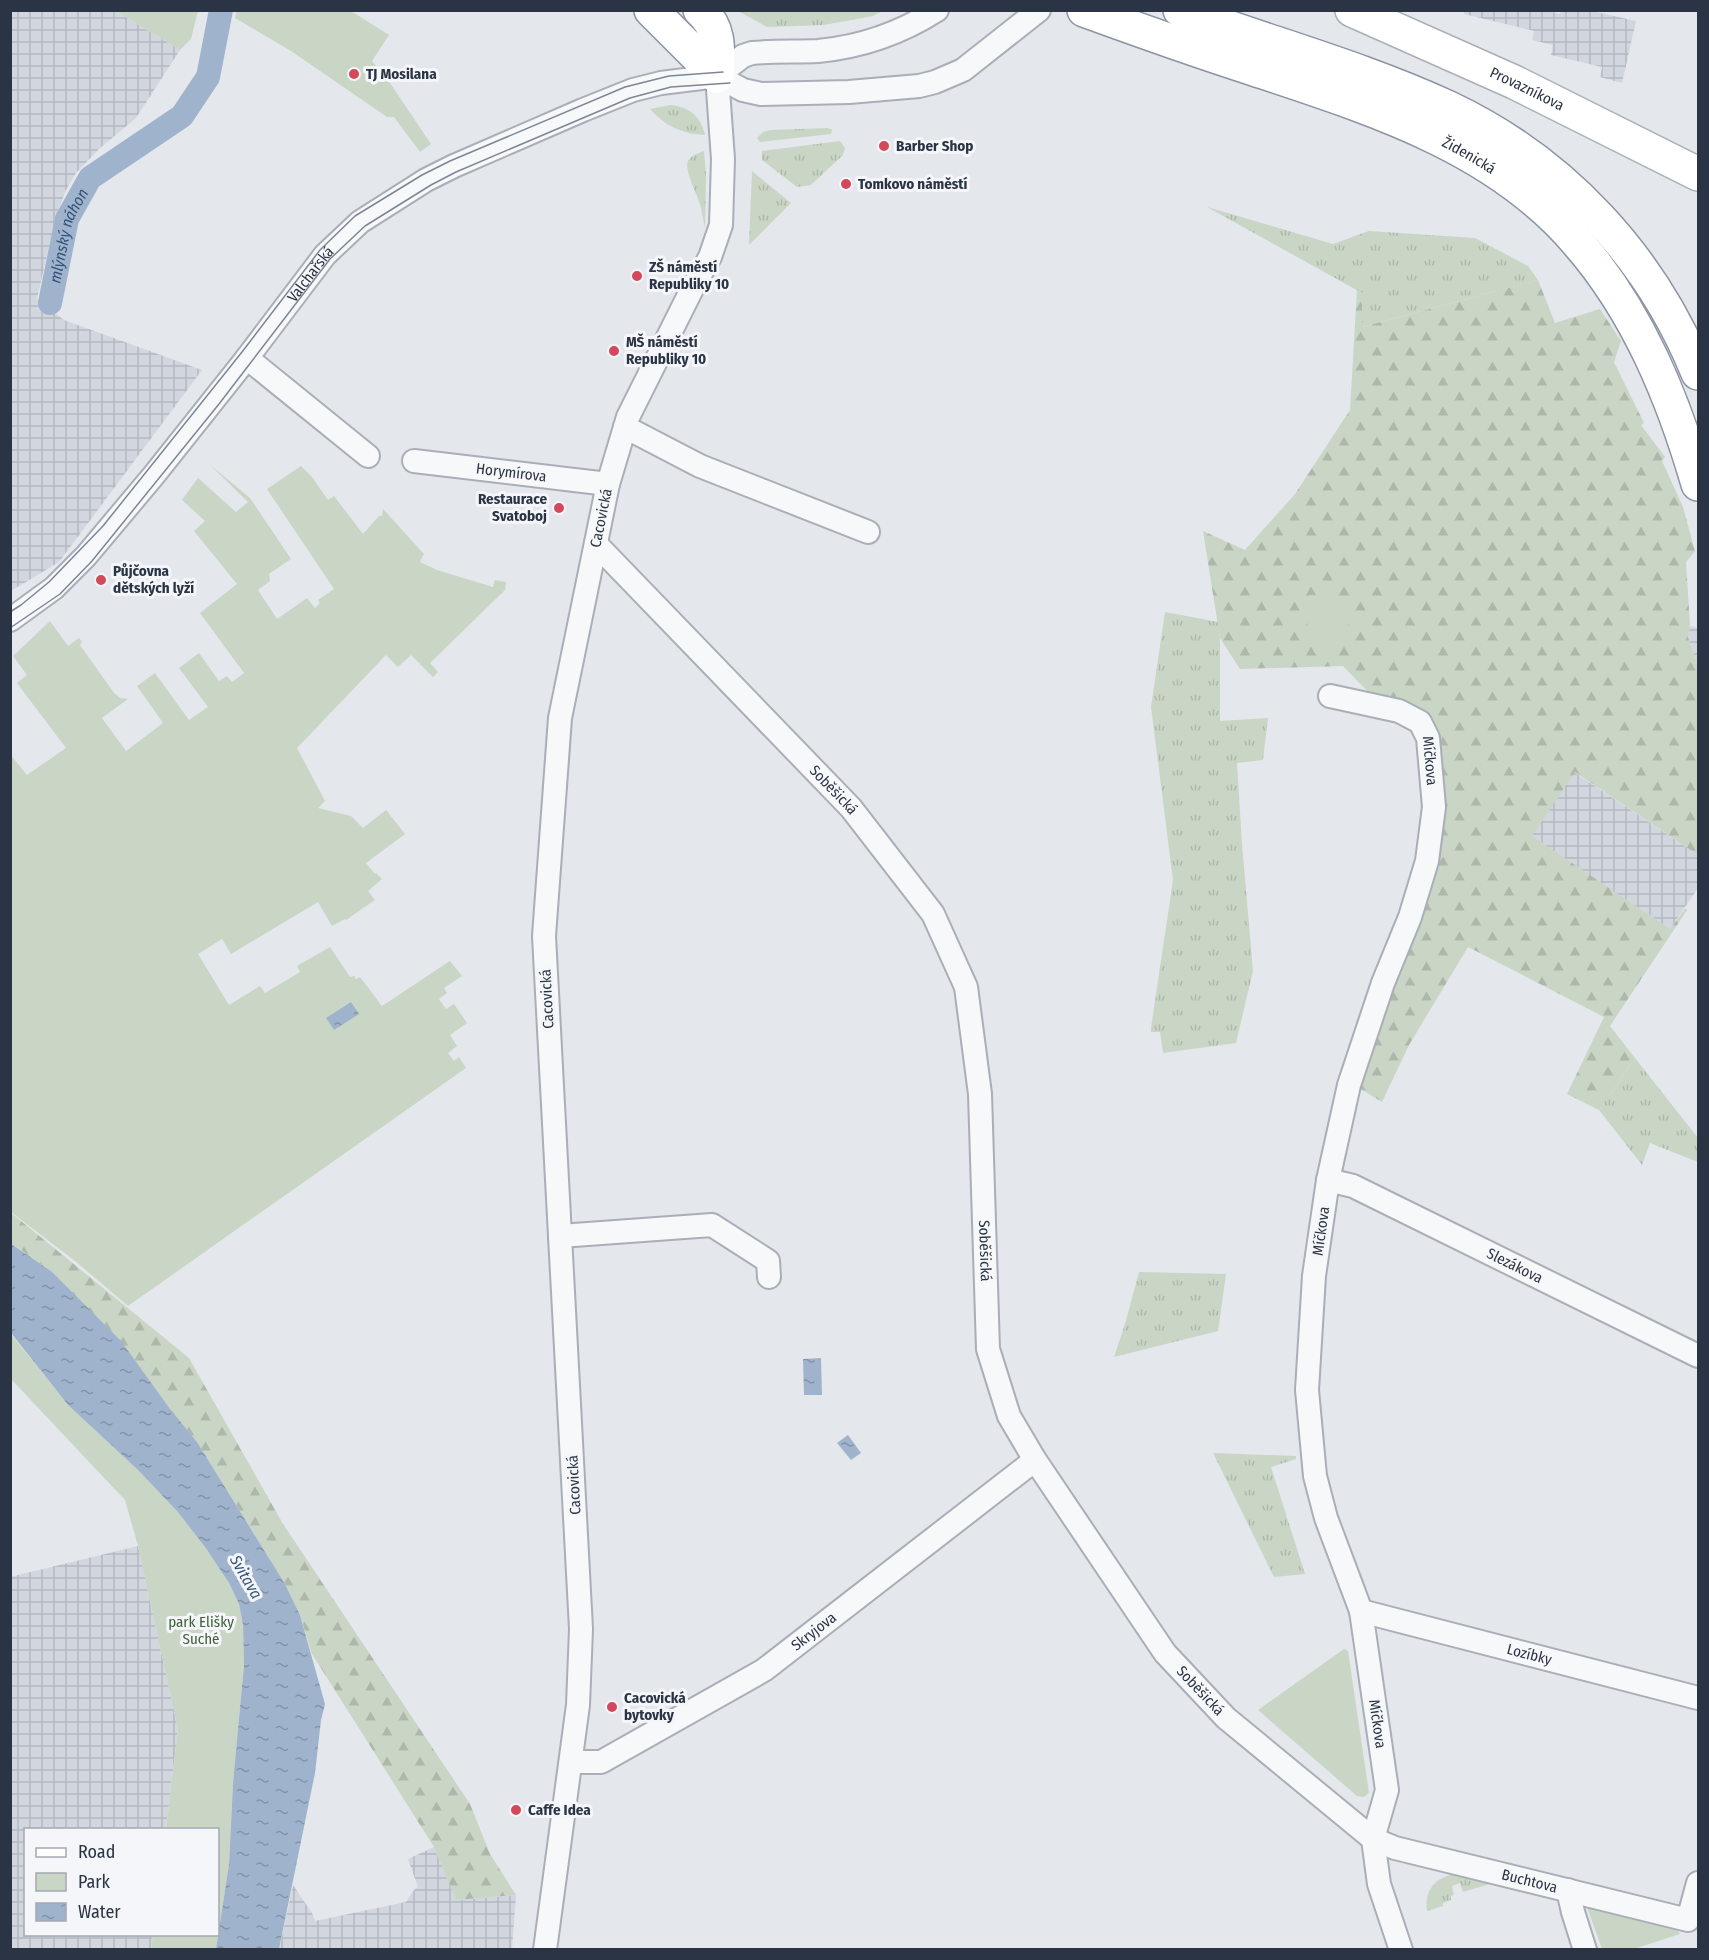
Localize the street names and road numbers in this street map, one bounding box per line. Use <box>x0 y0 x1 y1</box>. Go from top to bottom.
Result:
street label: Provazníkova <box>1487 63 1567 115</box>
street label: Židenická <box>1439 133 1499 178</box>
street label: Valchařská <box>284 243 337 306</box>
street label: Horymírova <box>475 459 548 486</box>
street label: Cacovická <box>586 487 616 549</box>
street label: Míčkova <box>1419 735 1441 786</box>
street label: Soběšická <box>806 762 862 818</box>
street label: Cacovická <box>536 969 558 1029</box>
street label: Míčkova <box>1309 1205 1333 1257</box>
street label: Soběšická <box>975 1220 995 1282</box>
street label: Slezákova <box>1484 1244 1546 1287</box>
street label: Cacovická <box>563 1455 585 1515</box>
street label: Skryjova <box>788 1609 840 1655</box>
street label: Lozíbky <box>1505 1640 1554 1669</box>
street label: Soběšická <box>1173 1662 1228 1719</box>
street label: Míčkova <box>1365 1698 1390 1750</box>
street label: Buchtova <box>1500 1866 1559 1897</box>

